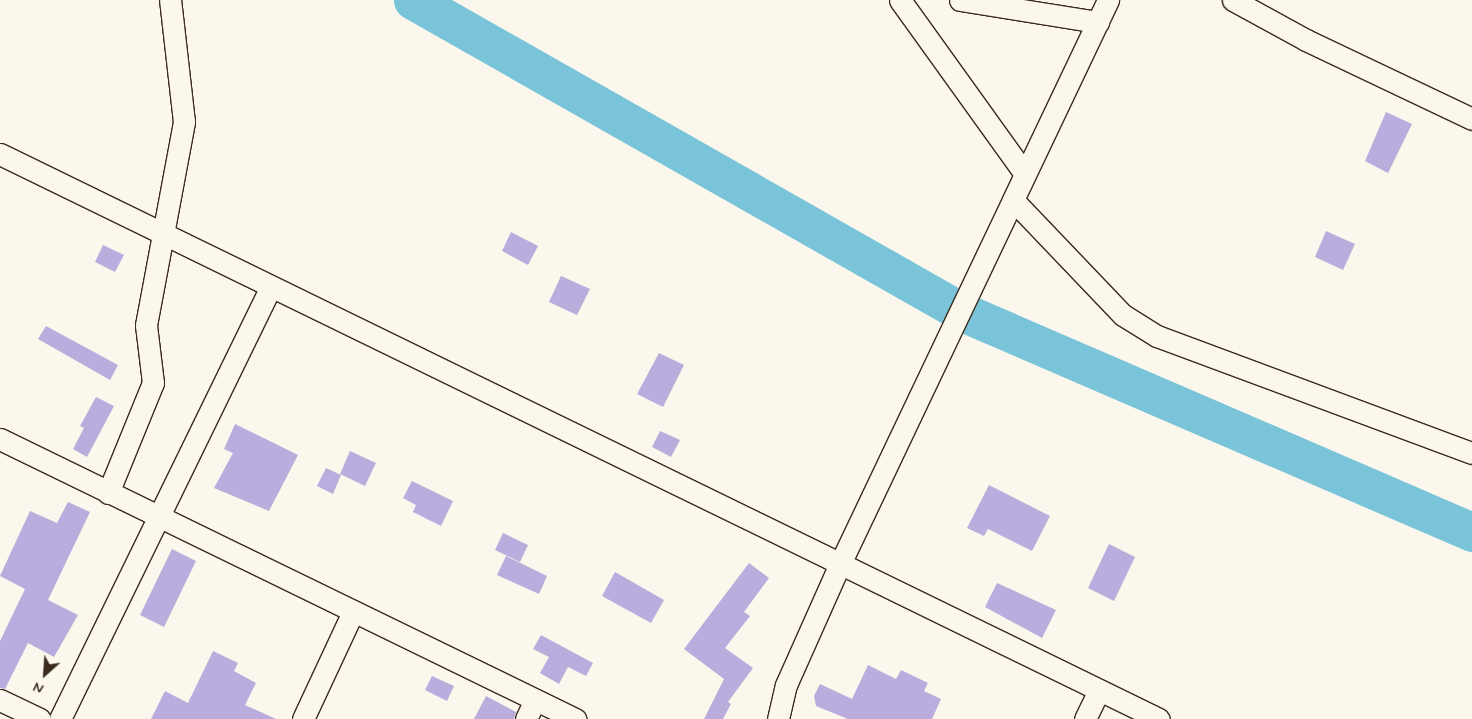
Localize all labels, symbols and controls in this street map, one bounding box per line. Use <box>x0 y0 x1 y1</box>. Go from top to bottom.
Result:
north arrow <box>20 649 70 699</box>
text: N <box>30 677 47 698</box>

